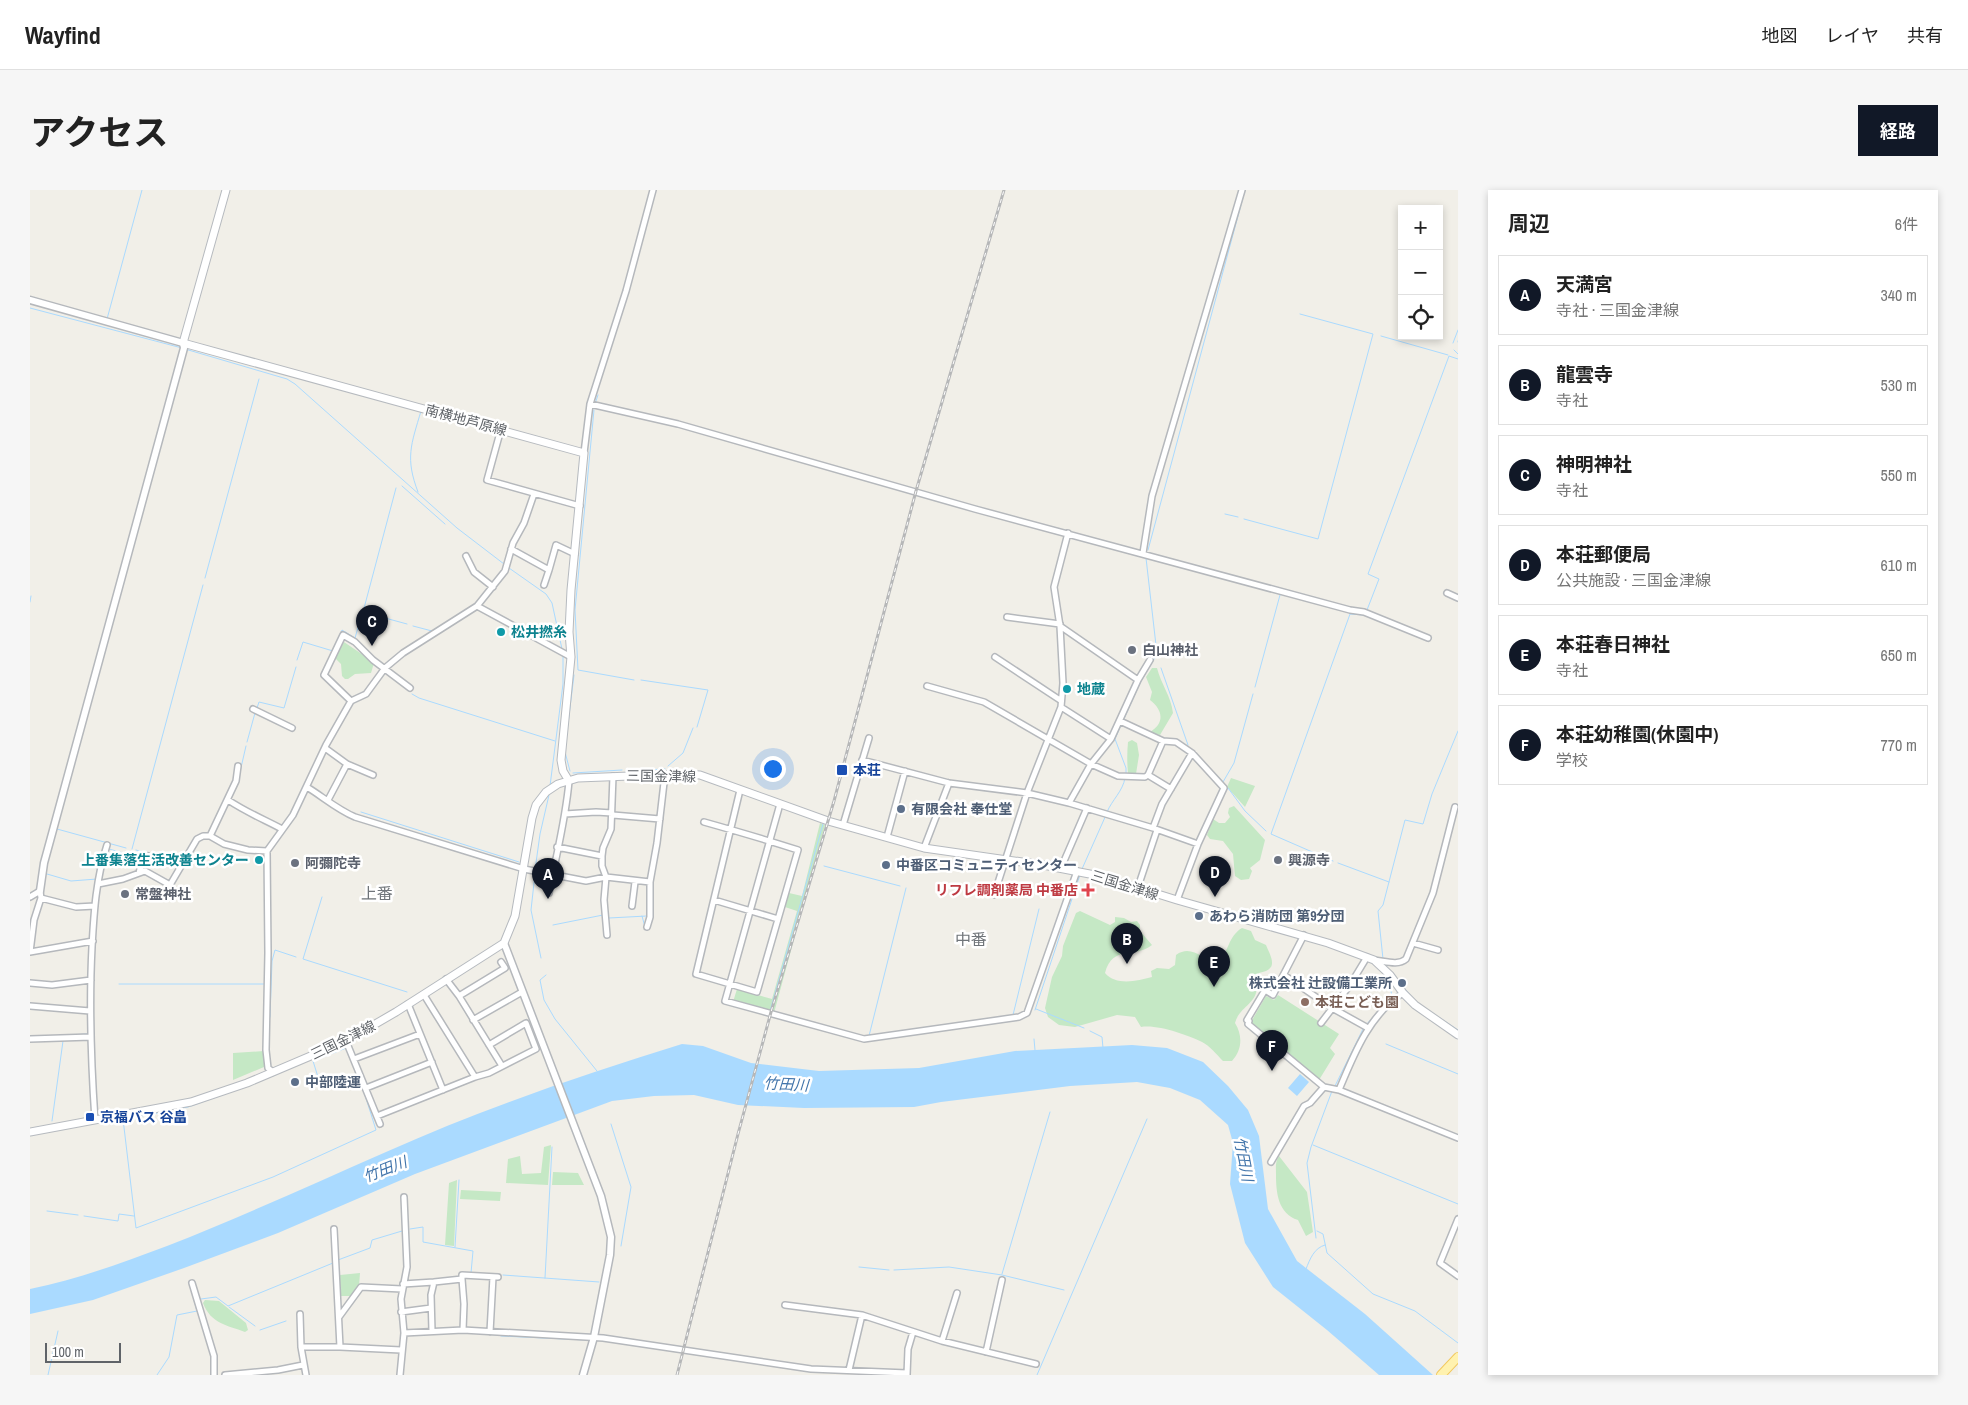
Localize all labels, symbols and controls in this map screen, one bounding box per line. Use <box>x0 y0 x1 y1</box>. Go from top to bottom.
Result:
text: Wayfind <box>25 19 101 51</box>
text: 地図 <box>1762 23 1798 48</box>
text: レイヤ <box>1826 23 1879 48</box>
text: 共有 <box>1907 23 1943 48</box>
button: 経路 <box>1858 105 1938 156</box>
text: アクセス <box>30 109 168 156</box>
map controls <box>1398 205 1443 340</box>
button: + <box>1398 205 1443 250</box>
text: 周辺 <box>1508 209 1550 238</box>
text: 6件 <box>1895 213 1918 235</box>
button: − <box>1398 250 1443 295</box>
text: 天満宮 <box>1556 271 1613 297</box>
text: A <box>1520 284 1530 306</box>
text: 340 m <box>1881 284 1917 306</box>
button: locate <box>1398 295 1443 340</box>
text: 寺社 · 三国金津線 <box>1556 299 1679 321</box>
text: 龍雲寺 <box>1556 361 1613 387</box>
text: B <box>1520 374 1530 396</box>
text: 530 m <box>1881 374 1917 396</box>
text: 寺社 <box>1556 389 1588 411</box>
street label: 南横地芦原線 <box>423 400 509 440</box>
text: 神明神社 <box>1556 451 1632 477</box>
text: C <box>1520 464 1530 486</box>
text: 550 m <box>1881 464 1917 486</box>
text: 寺社 <box>1556 479 1588 501</box>
text: 本荘郵便局 <box>1556 541 1651 567</box>
text: D <box>1520 554 1530 576</box>
text: 610 m <box>1881 554 1917 576</box>
text: 公共施設 · 三国金津線 <box>1556 569 1711 591</box>
pin: C <box>356 605 388 646</box>
place label: 松井撚糸 <box>511 623 567 641</box>
marker: 松井撚糸 <box>495 626 507 638</box>
text: 本荘春日神社 <box>1556 631 1670 657</box>
place label: 白山神社 <box>1142 641 1198 659</box>
marker: 白山神社 <box>1126 644 1138 656</box>
text: E <box>1521 644 1529 666</box>
text: 650 m <box>1881 644 1917 666</box>
text: 寺社 <box>1556 659 1588 681</box>
place label: 地蔵 <box>1077 680 1105 698</box>
marker: 地蔵 <box>1061 683 1073 695</box>
text: 本荘幼稚園(休園中) <box>1556 721 1718 747</box>
text: F <box>1521 734 1529 756</box>
text: 770 m <box>1881 734 1917 756</box>
text: 学校 <box>1556 749 1588 771</box>
your location <box>760 756 786 782</box>
place label: 本荘 <box>853 761 881 779</box>
marker: 本荘 <box>835 763 849 777</box>
street label: 三国金津線 <box>626 766 696 786</box>
place label: 有限会社 奉仕堂 <box>911 800 1012 818</box>
marker: 有限会社 奉仕堂 <box>895 803 907 815</box>
place label: 上番集落生活改善センター <box>81 851 249 869</box>
place label: 興源寺 <box>1288 851 1330 869</box>
marker: 上番集落生活改善センター <box>253 854 265 866</box>
place label: 阿彌陀寺 <box>305 854 361 872</box>
marker: 興源寺 <box>1272 854 1284 866</box>
place label: 中番区コミュニティセンター <box>896 856 1077 874</box>
pin: D <box>1199 856 1231 897</box>
marker: 阿彌陀寺 <box>289 857 301 869</box>
pin: A <box>532 858 564 899</box>
marker: 中番区コミュニティセンター <box>880 859 892 871</box>
street label: 三国金津線 <box>1089 866 1161 904</box>
place label: リフレ調剤薬局 中番店 <box>935 881 1078 899</box>
district label: 上番 <box>361 882 393 904</box>
marker: リフレ調剤薬局 中番店 <box>1082 884 1094 896</box>
place label: 常盤神社 <box>135 885 191 903</box>
marker: 常盤神社 <box>119 888 131 900</box>
place label: あわら消防団 第9分団 <box>1209 907 1345 925</box>
marker: あわら消防団 第9分団 <box>1193 910 1205 922</box>
pin: B <box>1111 923 1143 964</box>
district label: 中番 <box>955 928 987 950</box>
pin: E <box>1198 946 1230 987</box>
place label: 株式会社 辻設備工業所 <box>1249 974 1392 992</box>
marker: 株式会社 辻設備工業所 <box>1396 977 1408 989</box>
place label: 本荘こども園 <box>1315 993 1399 1011</box>
marker: 本荘こども園 <box>1299 996 1311 1008</box>
street label: 三国金津線 <box>308 1017 378 1063</box>
pin: F <box>1256 1030 1288 1071</box>
water label: 竹田川 <box>763 1072 811 1096</box>
place label: 中部陸運 <box>305 1073 361 1091</box>
marker: 中部陸運 <box>289 1076 301 1088</box>
place label: 京福バス 谷畠 <box>100 1108 187 1126</box>
marker: 京福バス 谷畠 <box>84 1111 96 1123</box>
water label: 竹田川 <box>1229 1135 1259 1185</box>
water label: 竹田川 <box>360 1150 412 1187</box>
scale bar <box>45 1340 121 1363</box>
text: 100 m <box>52 1343 84 1361</box>

